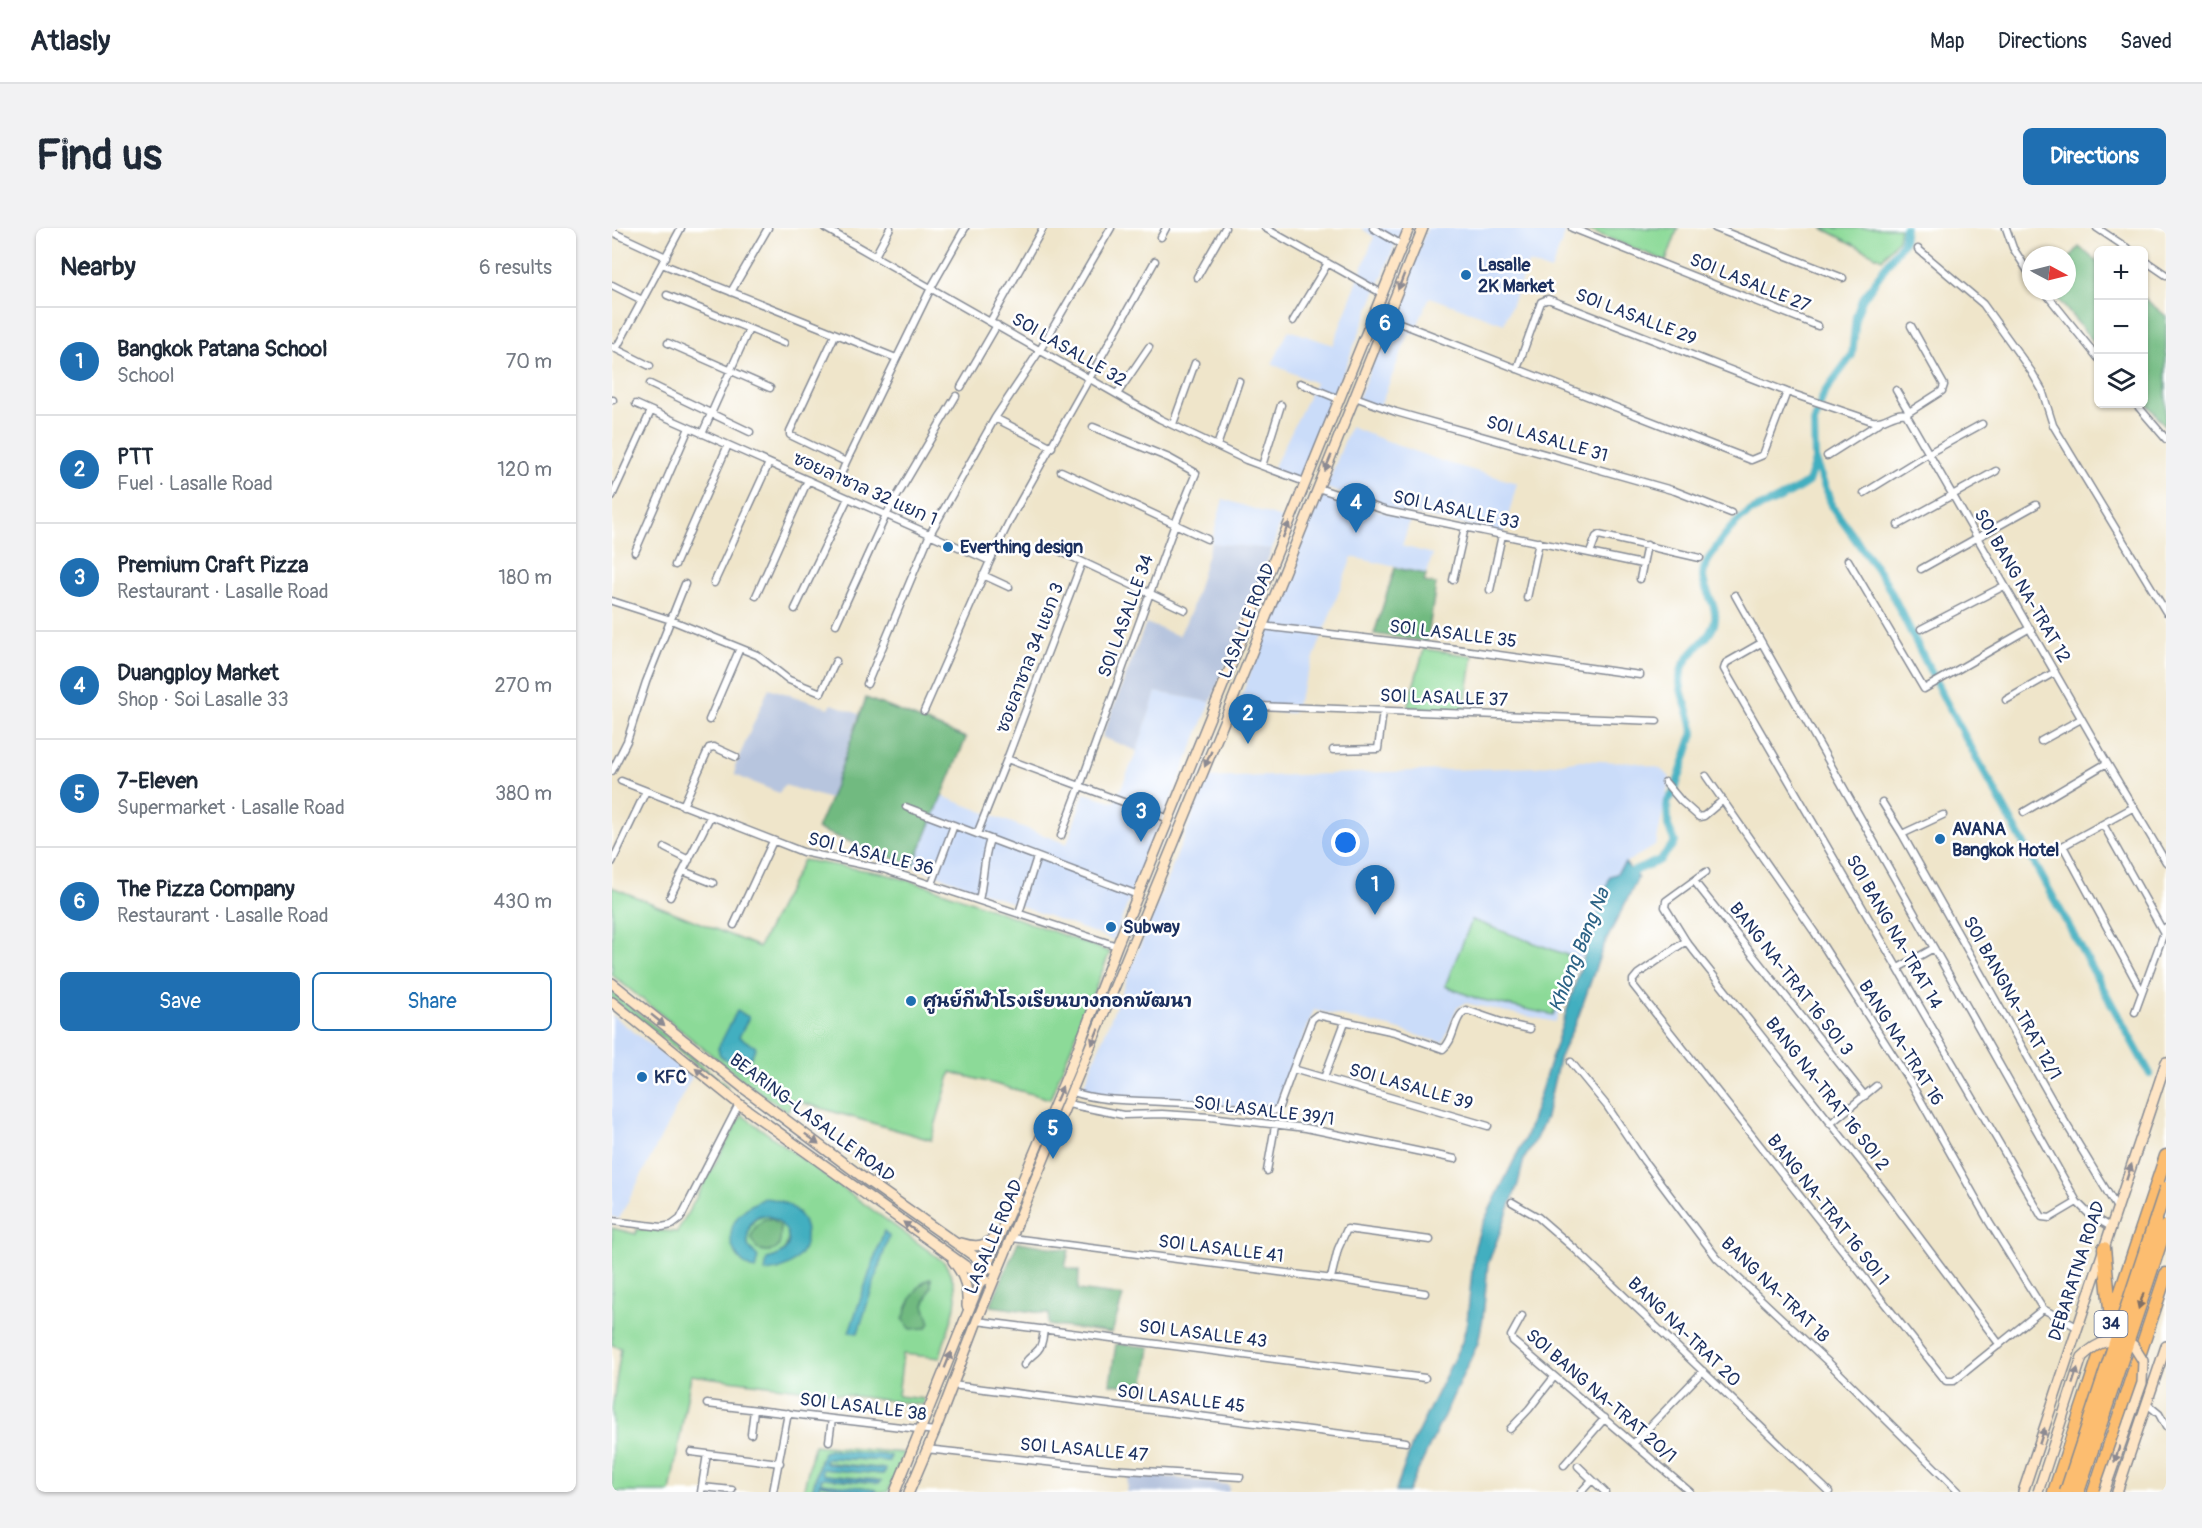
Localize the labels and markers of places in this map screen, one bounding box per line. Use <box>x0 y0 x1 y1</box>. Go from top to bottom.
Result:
place label: Lasalle 2K Market <box>1478 254 1555 298</box>
marker: Lasalle 2K Market <box>1459 268 1473 282</box>
pin: 6 <box>1366 304 1404 354</box>
pin: 4 <box>1336 484 1376 533</box>
place label: Everthing design <box>960 536 1083 559</box>
marker: Everthing design <box>941 540 955 554</box>
pin: 2 <box>1228 694 1268 744</box>
pin: 3 <box>1122 792 1160 842</box>
place label: AVANA Bangkok Hotel <box>1952 818 2059 862</box>
marker: AVANA Bangkok Hotel <box>1933 832 1947 846</box>
pin: 1 <box>1356 866 1395 915</box>
place label: Subway <box>1123 916 1180 939</box>
marker: Subway <box>1104 920 1118 934</box>
place label: ศูนย์กีฬาโรงเรียนบางกอกพัฒนา <box>923 988 1192 1014</box>
marker: ศูนย์กีฬาโรงเรียนบางกอกพัฒนา <box>904 994 918 1008</box>
place label: KFC <box>654 1066 687 1089</box>
marker: KFC <box>635 1070 649 1084</box>
pin: 5 <box>1034 1110 1072 1159</box>

